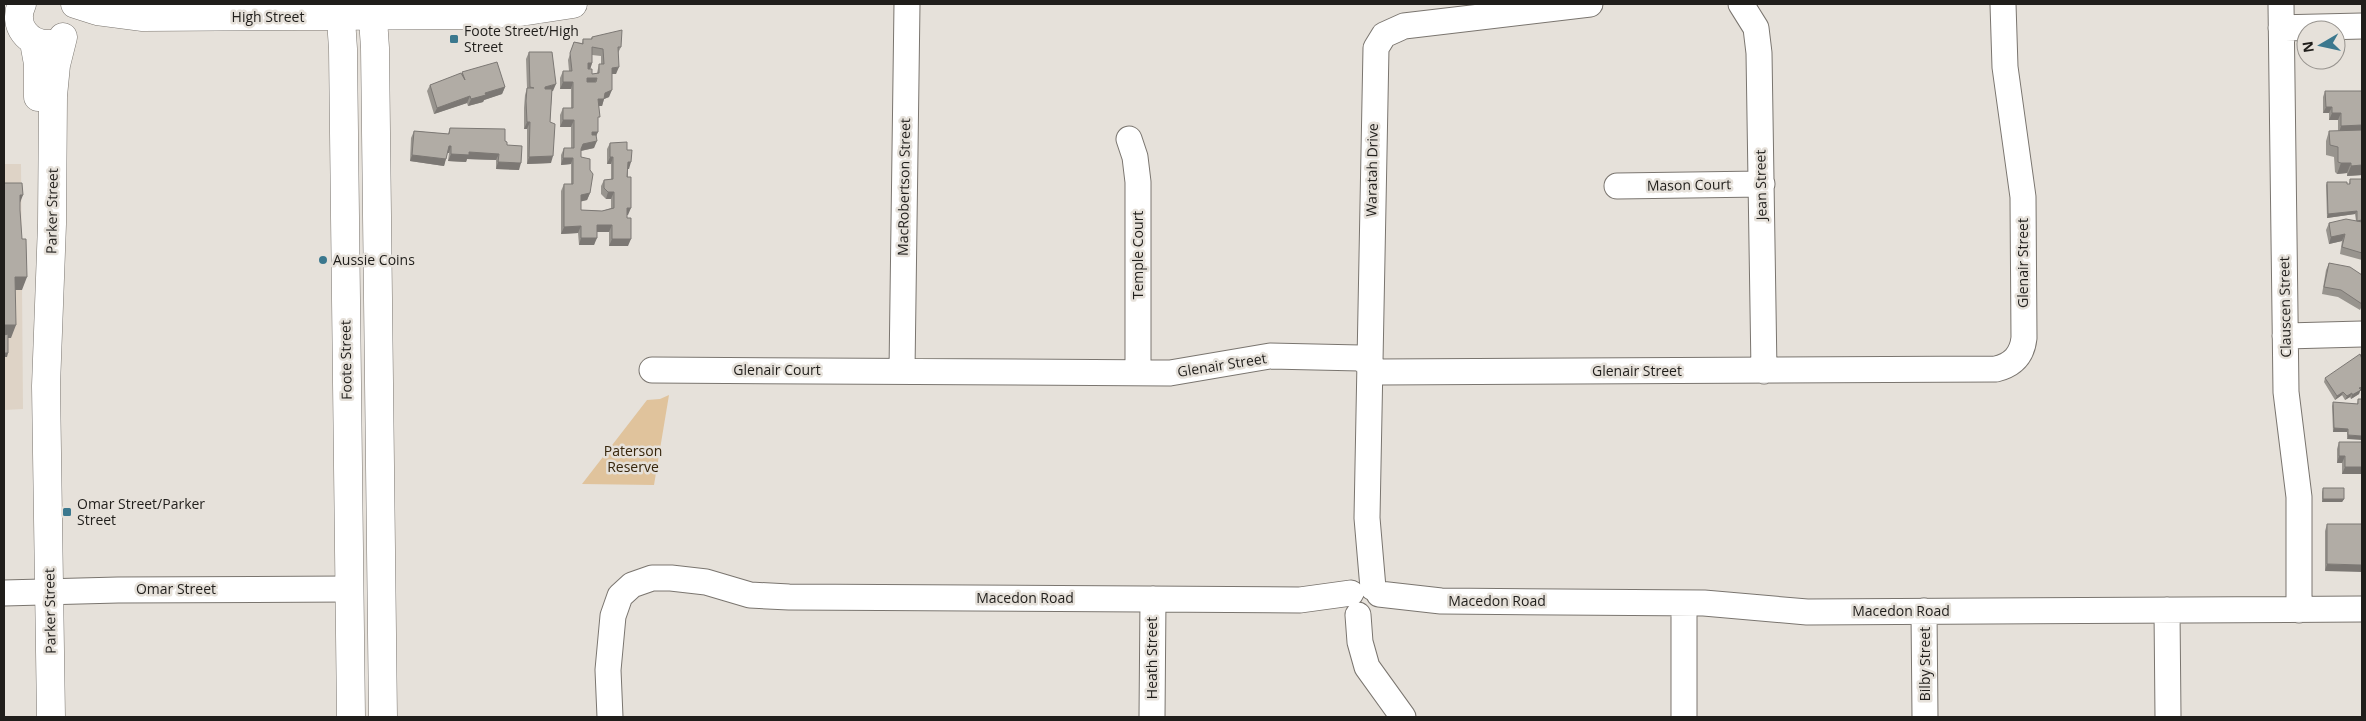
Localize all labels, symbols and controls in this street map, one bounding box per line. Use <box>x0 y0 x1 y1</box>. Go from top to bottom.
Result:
street label: High Street <box>232 7 304 26</box>
north arrow <box>2296 20 2346 70</box>
place label: Foote Street/High Street <box>464 21 579 56</box>
marker: Foote Street/High Street <box>448 33 460 45</box>
text: N <box>2297 40 2318 54</box>
street label: MacRobertson Street <box>893 118 914 256</box>
street label: Waratah Drive <box>1361 123 1382 217</box>
street label: Jean Street <box>1750 149 1771 223</box>
street label: Parker Street <box>41 168 62 254</box>
street label: Mason Court <box>1647 174 1731 195</box>
street label: Temple Court <box>1128 211 1147 299</box>
street label: Glenair Street <box>2013 218 2032 308</box>
place label: Aussie Coins <box>333 250 415 269</box>
marker: Aussie Coins <box>317 254 329 266</box>
street label: Clauscen Street <box>2274 256 2295 358</box>
street label: Foote Street <box>335 320 356 400</box>
street label: Glenair Street <box>1176 348 1268 381</box>
street label: Glenair Court <box>733 360 821 379</box>
street label: Glenair Street <box>1592 361 1682 380</box>
park label: Paterson Reserve <box>604 441 662 476</box>
place label: Omar Street/Parker Street <box>77 494 205 529</box>
marker: Omar Street/Parker Street <box>61 506 73 518</box>
street label: Parker Street <box>39 568 60 654</box>
street label: Omar Street <box>136 579 216 598</box>
street label: Macedon Road <box>976 588 1074 607</box>
street label: Macedon Road <box>1448 591 1546 610</box>
street label: Macedon Road <box>1852 601 1950 620</box>
street label: Heath Street <box>1142 617 1161 699</box>
street label: Bilby Street <box>1915 627 1934 701</box>

